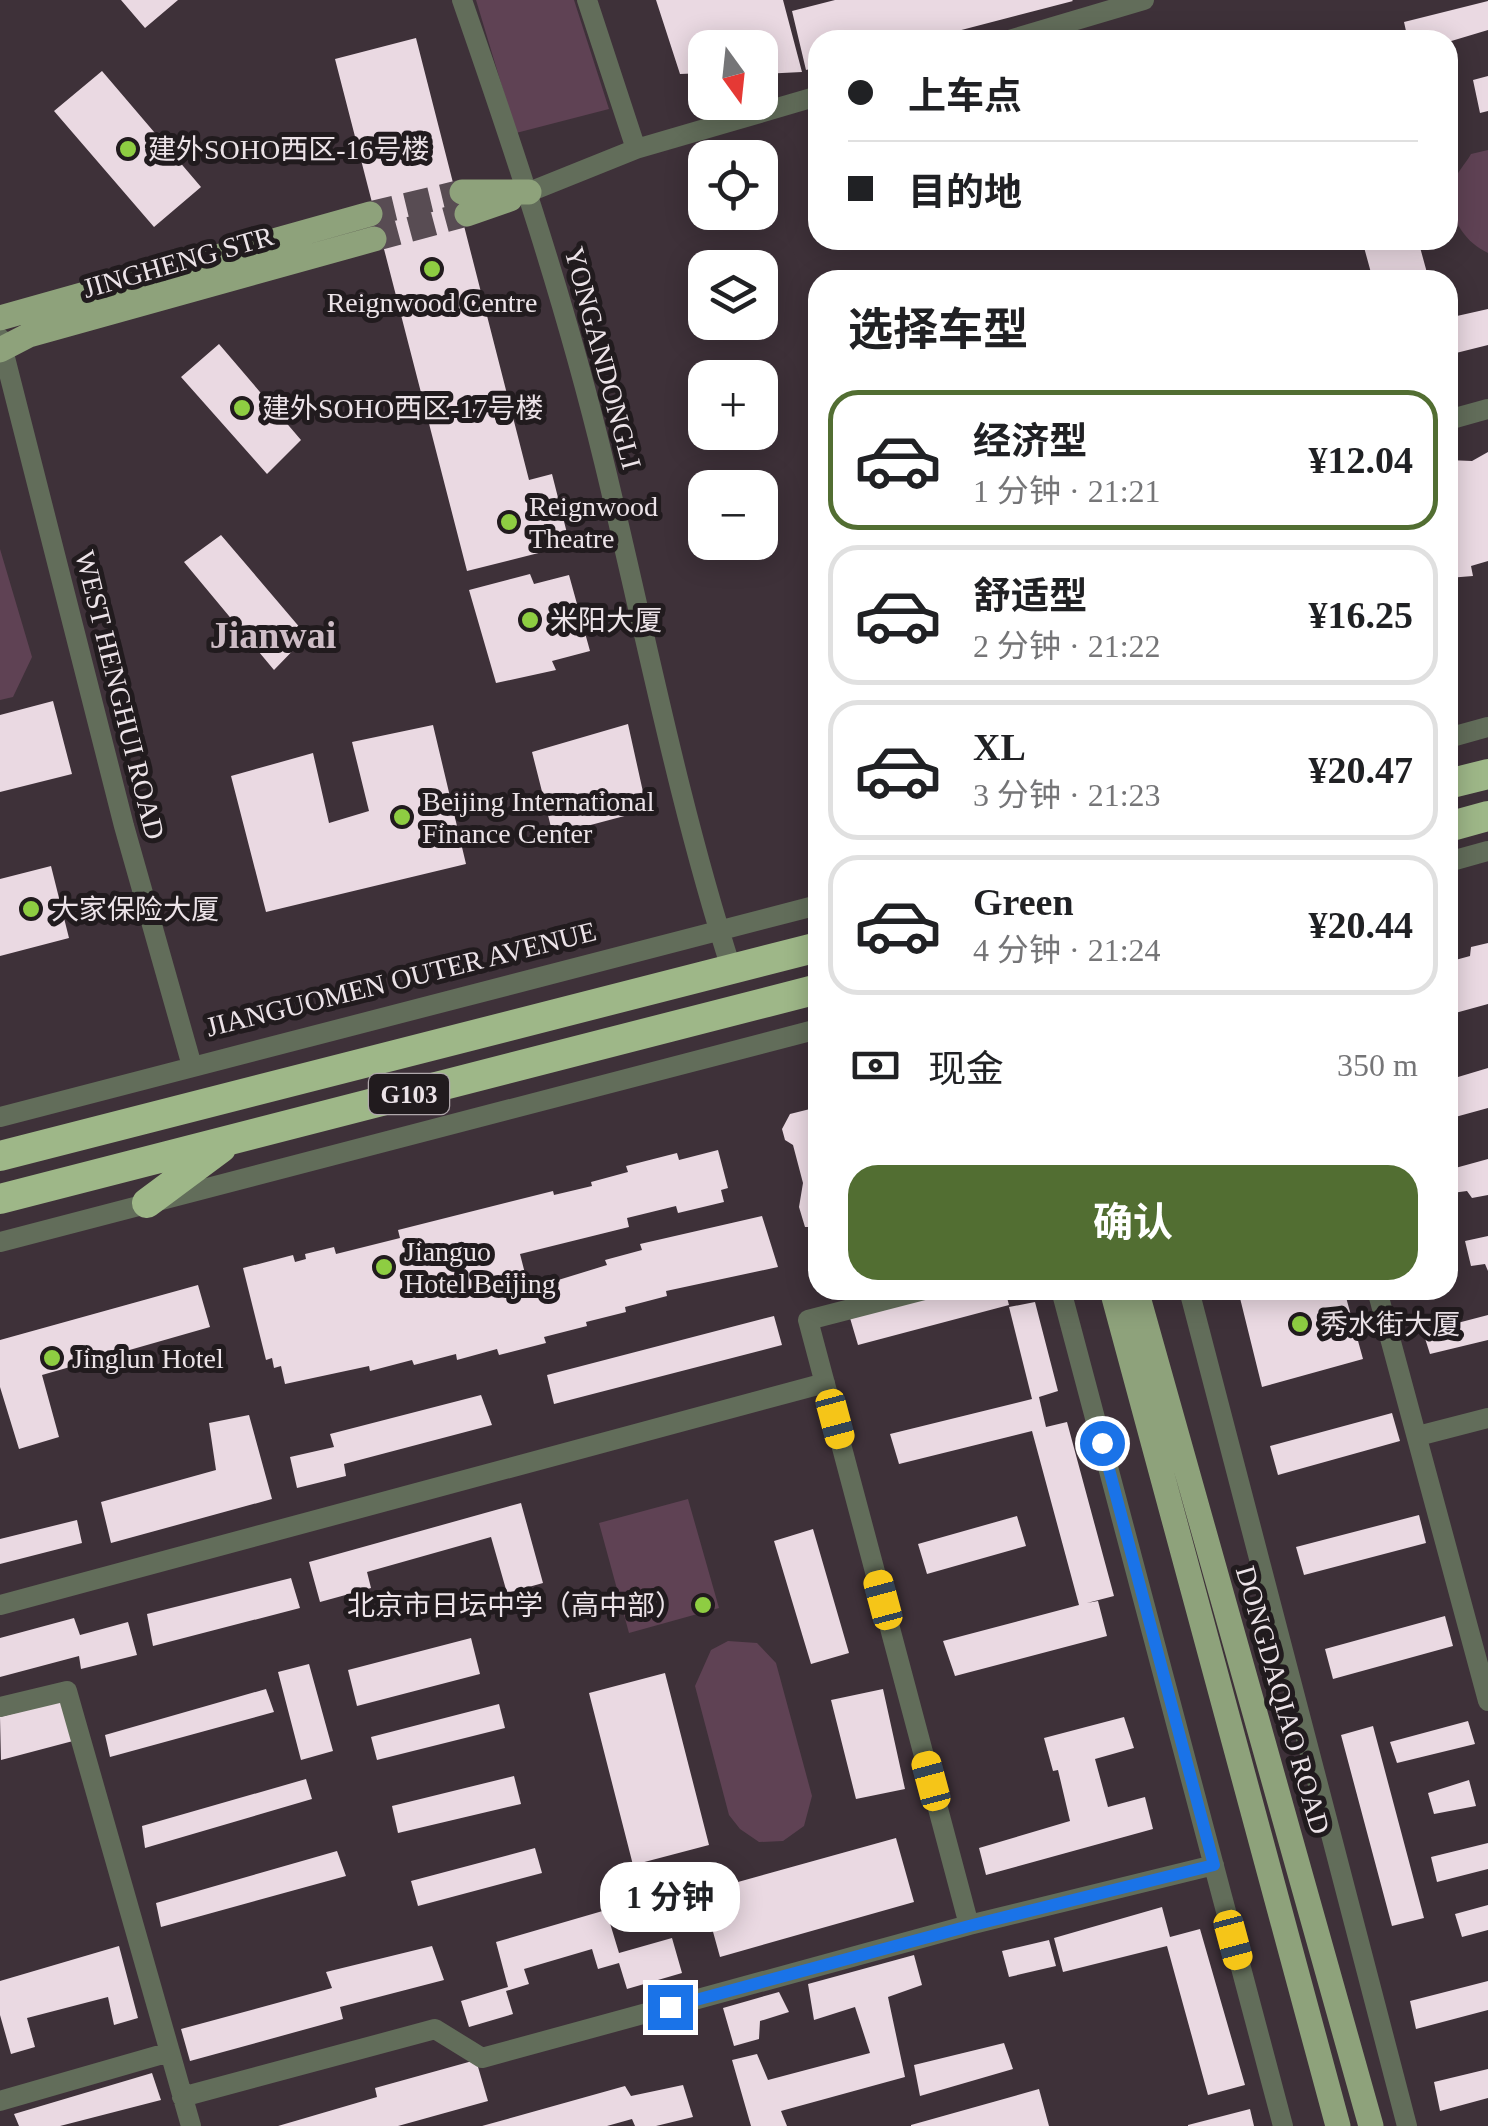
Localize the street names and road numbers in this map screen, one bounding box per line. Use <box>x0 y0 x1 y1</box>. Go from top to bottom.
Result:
street label: JINGHENG STR <box>79 220 277 304</box>
street label: YONGANDONGLI <box>558 244 648 472</box>
street label: WEST HENGHUI ROAD <box>69 547 171 843</box>
street label: JIANGUOMEN OUTER AVENUE <box>203 915 599 1043</box>
road number: G103 <box>369 1074 449 1114</box>
street label: DONGDAQIAO ROAD <box>1230 1562 1336 1838</box>

